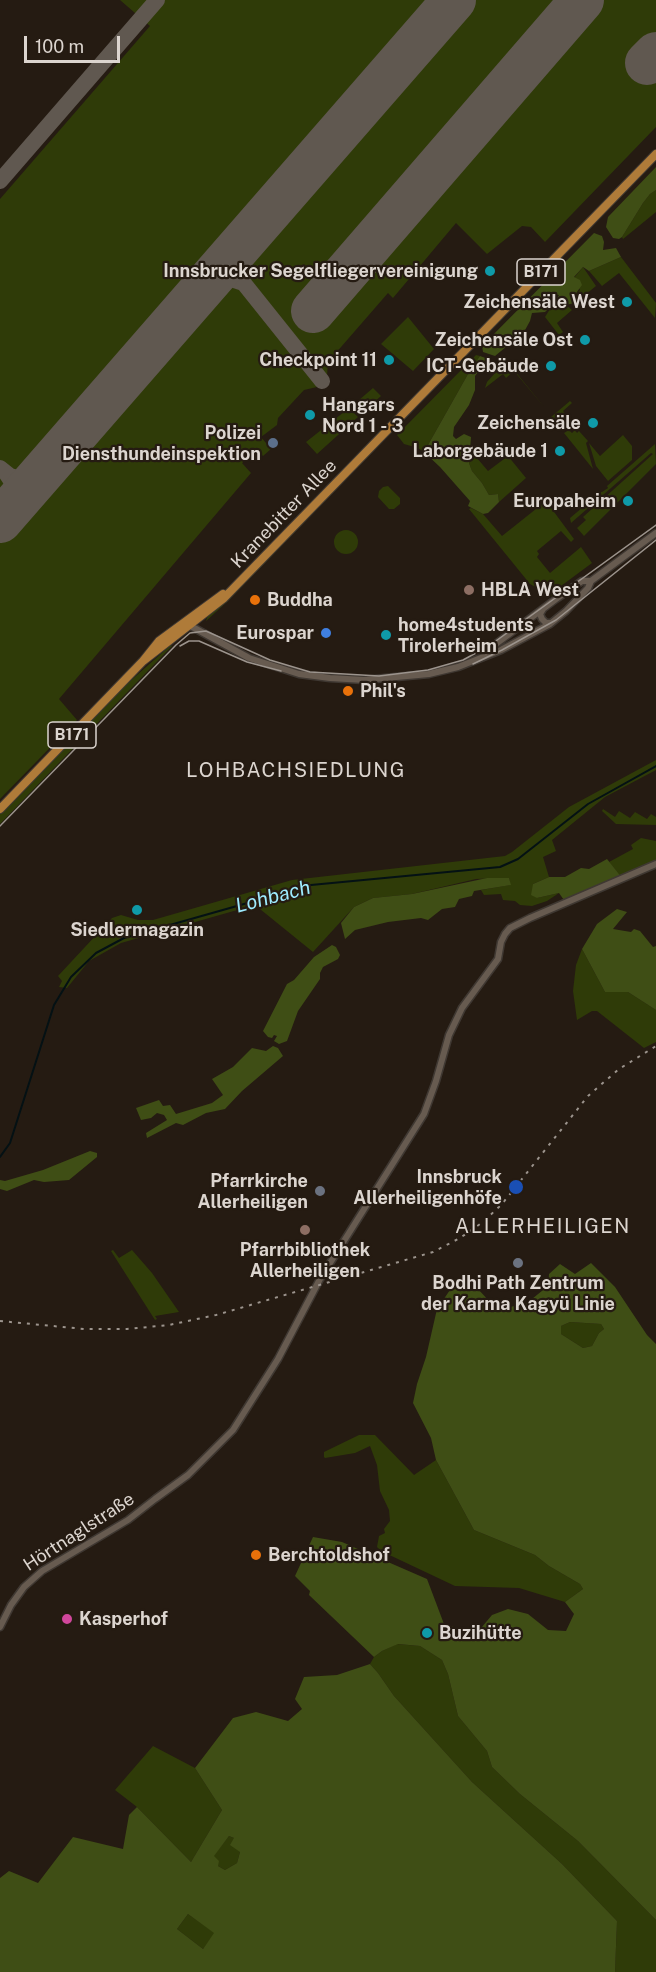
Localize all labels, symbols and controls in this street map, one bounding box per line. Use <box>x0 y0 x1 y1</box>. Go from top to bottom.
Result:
scale bar <box>27 24 123 62</box>
text: 100 m <box>35 36 84 57</box>
road number: B171 <box>517 259 565 285</box>
place label: Innsbrucker Segelfliegervereinigung <box>163 260 478 282</box>
marker: Innsbrucker Segelfliegervereinigung <box>483 264 497 278</box>
place label: Zeichensäle West <box>463 291 615 313</box>
marker: Zeichensäle West <box>620 295 634 309</box>
place label: Zeichensäle Ost <box>435 329 573 351</box>
marker: Zeichensäle Ost <box>578 333 592 347</box>
place label: Checkpoint 11 <box>259 349 377 371</box>
marker: Checkpoint 11 <box>382 353 396 367</box>
place label: ICT-Gebäude <box>426 355 539 377</box>
marker: ICT-Gebäude <box>544 359 558 373</box>
place label: Hangars Nord 1 - 3 <box>322 394 403 436</box>
marker: Hangars Nord 1 - 3 <box>303 408 317 422</box>
place label: Zeichensäle <box>477 412 581 434</box>
marker: Zeichensäle <box>586 416 600 430</box>
place label: Polizei Diensthundeinspektion <box>62 422 261 464</box>
marker: Polizei Diensthundeinspektion <box>266 436 280 450</box>
place label: Laborgebäude 1 <box>413 440 548 462</box>
marker: Laborgebäude 1 <box>553 444 567 458</box>
street label: Kranebitter Allee <box>227 455 341 573</box>
place label: Europaheim <box>513 490 616 512</box>
marker: Europaheim <box>621 494 635 508</box>
place label: HBLA West <box>481 579 579 601</box>
marker: HBLA West <box>462 583 476 597</box>
place label: Buddha <box>267 589 333 611</box>
marker: Buddha <box>248 593 262 607</box>
place label: home4students Tirolerheim <box>398 614 533 656</box>
place label: Eurospar <box>236 622 314 644</box>
marker: Eurospar <box>319 626 333 640</box>
marker: home4students Tirolerheim <box>379 628 393 642</box>
place label: Phil's <box>360 680 406 702</box>
marker: Phil's <box>341 684 355 698</box>
road number: B171 <box>48 722 96 748</box>
district label: LOHBACHSIEDLUNG <box>186 759 406 783</box>
water label: Lohbach <box>233 875 313 919</box>
marker: Siedlermagazin <box>130 903 144 917</box>
place label: Siedlermagazin <box>70 919 204 941</box>
place label: Innsbruck Allerheiligenhöfe <box>353 1166 502 1208</box>
place label: Pfarrkirche Allerheiligen <box>197 1170 308 1212</box>
marker: Innsbruck Allerheiligenhöfe <box>507 1178 525 1196</box>
marker: Pfarrkirche Allerheiligen <box>313 1184 327 1198</box>
district label: ALLERHEILIGEN <box>455 1215 631 1239</box>
marker: Pfarrbibliothek Allerheiligen <box>298 1223 312 1237</box>
place label: Pfarrbibliothek Allerheiligen <box>240 1239 370 1282</box>
marker: Bodhi Path Zentrum der Karma Kagyü Linie <box>511 1256 525 1270</box>
place label: Bodhi Path Zentrum der Karma Kagyü Linie <box>421 1272 615 1314</box>
street label: Hörtnaglstraße <box>20 1488 138 1576</box>
place label: Berchtoldshof <box>268 1544 390 1566</box>
marker: Berchtoldshof <box>249 1548 263 1562</box>
place label: Kasperhof <box>79 1608 168 1630</box>
marker: Kasperhof <box>60 1612 74 1626</box>
place label: Buzihütte <box>439 1622 522 1644</box>
marker: Buzihütte <box>420 1626 434 1640</box>

